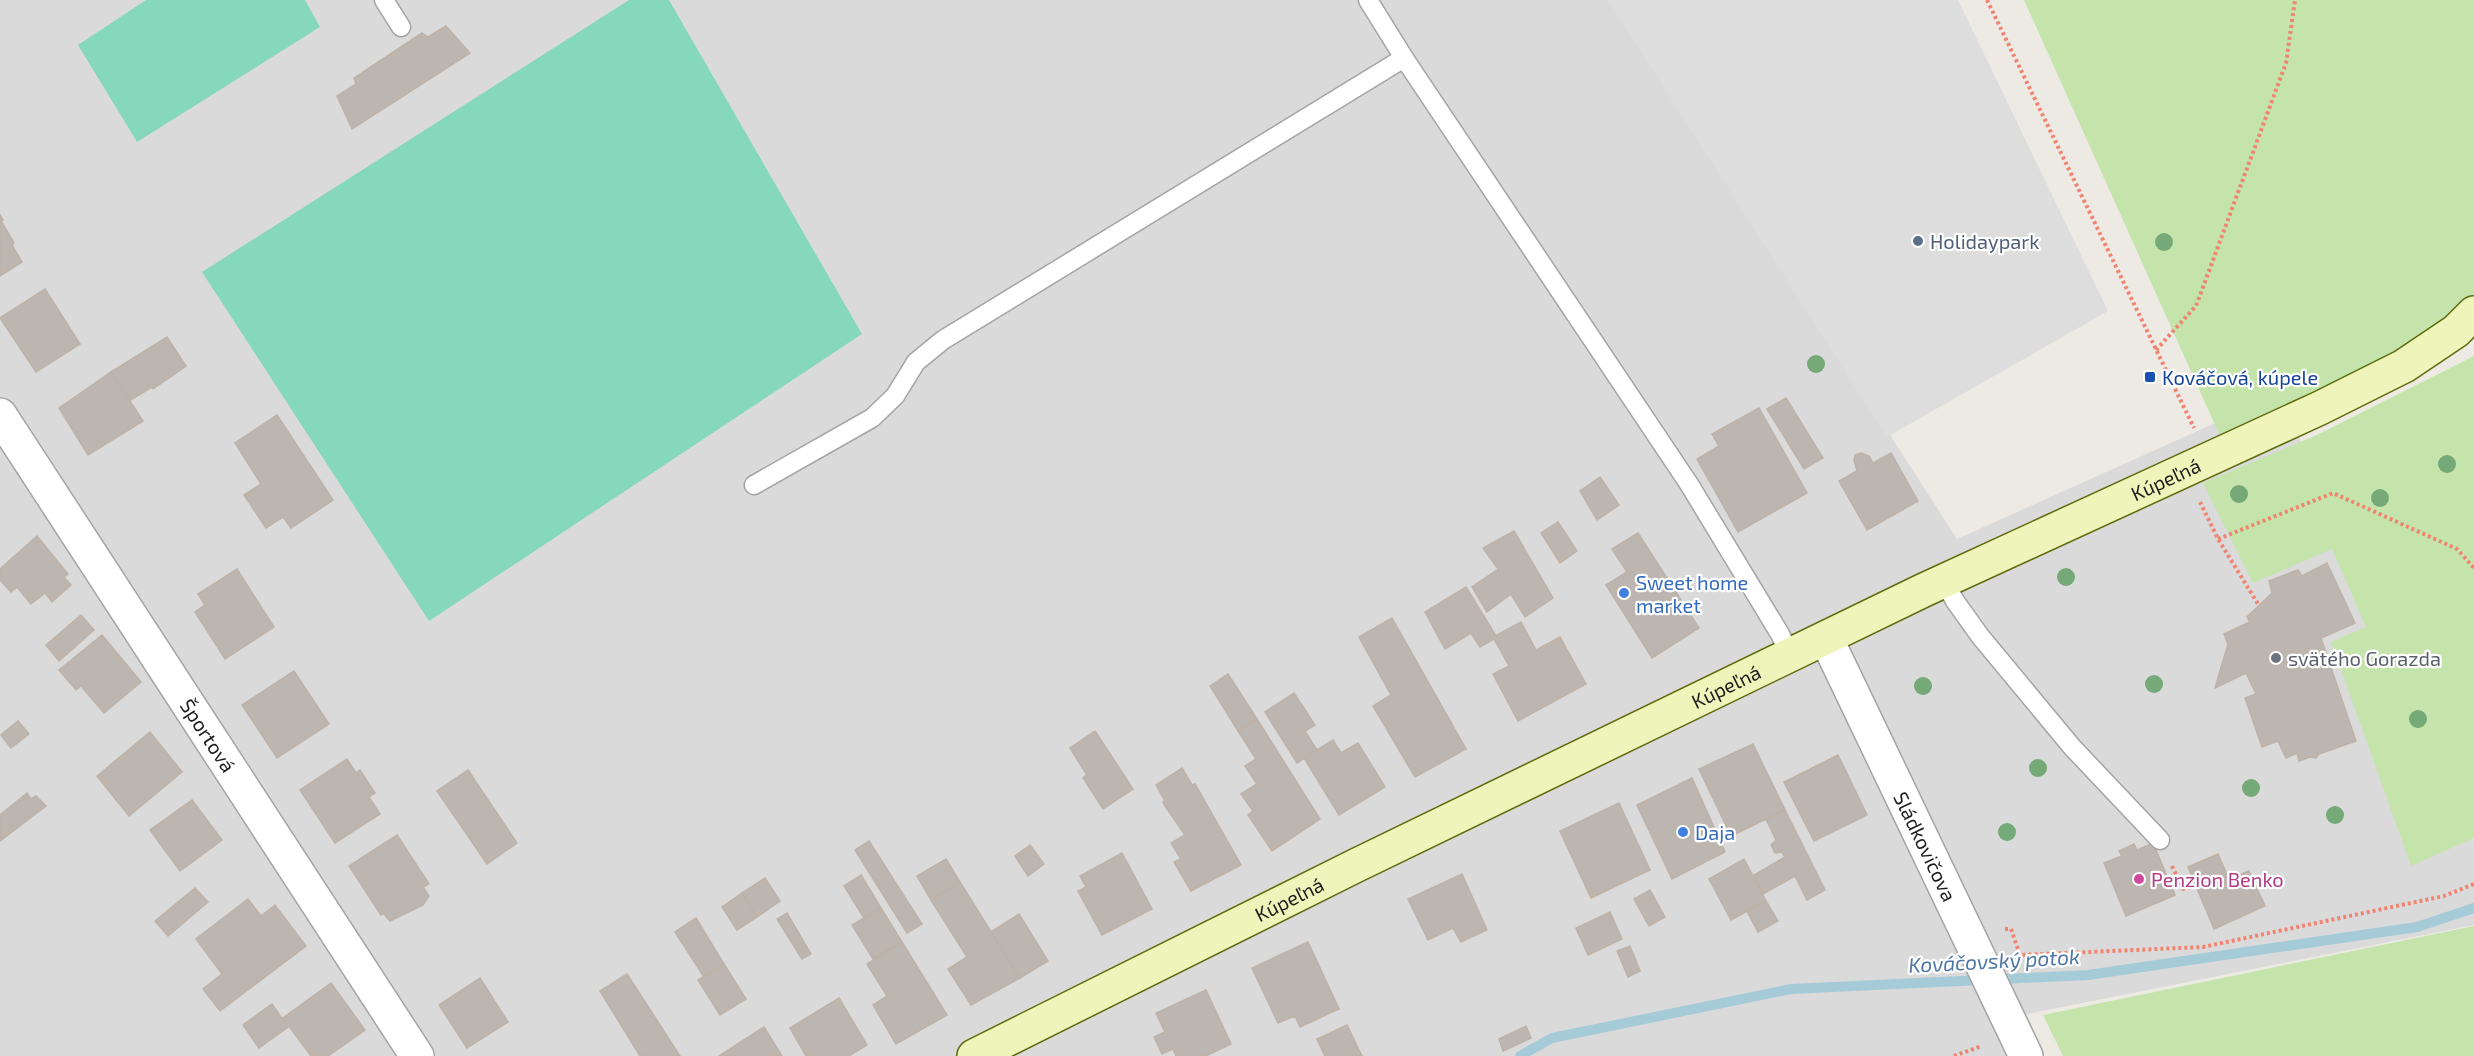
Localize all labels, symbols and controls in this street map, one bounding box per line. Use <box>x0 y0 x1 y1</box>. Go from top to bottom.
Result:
place label: Holidaypark <box>1930 229 2039 253</box>
marker: Holidaypark <box>1911 234 1925 248</box>
place label: Kováčová, kúpele <box>2162 365 2318 389</box>
marker: Kováčová, kúpele <box>2143 370 2157 384</box>
street label: Kúpeľná <box>2127 453 2204 505</box>
place label: Sweet home market <box>1636 570 1748 617</box>
marker: Sweet home market <box>1617 586 1631 600</box>
place label: svätého Gorazda <box>2288 646 2441 670</box>
marker: svätého Gorazda <box>2269 651 2283 665</box>
street label: Kúpeľná <box>1687 659 1764 713</box>
street label: Športová <box>176 694 241 776</box>
street label: Sládkovičova <box>1889 788 1962 905</box>
place label: Daja <box>1695 820 1735 844</box>
marker: Daja <box>1676 825 1690 839</box>
place label: Penzion Benko <box>2151 867 2284 891</box>
street label: Kúpeľná <box>1251 872 1328 926</box>
marker: Penzion Benko <box>2132 872 2146 886</box>
water label: Kováčovský potok <box>1908 943 2081 978</box>

